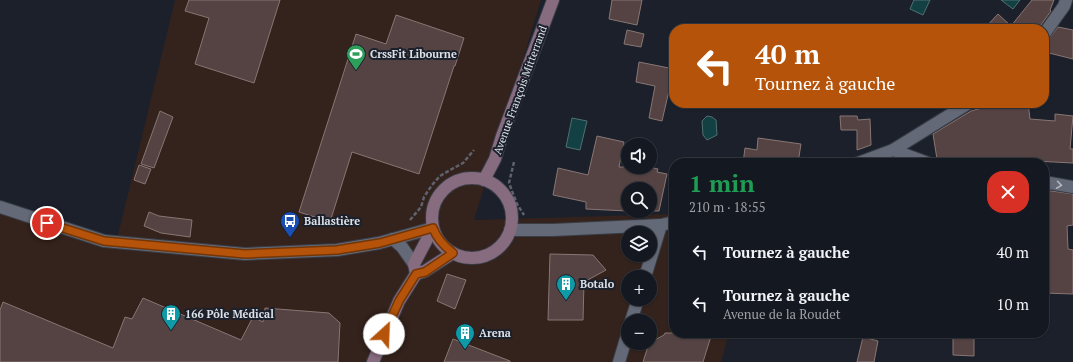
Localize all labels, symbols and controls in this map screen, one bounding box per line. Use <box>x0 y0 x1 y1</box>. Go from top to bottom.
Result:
street label: Avenue François Mitterrand <box>490 24 550 156</box>
text: 40 m <box>755 35 820 72</box>
icon: left <box>689 40 741 92</box>
sports icon: CrssFit Libourne <box>345 43 367 71</box>
place label: CrssFit Libourne <box>370 47 457 61</box>
text: Tournez à gauche <box>755 71 895 95</box>
map controls <box>621 138 657 350</box>
button: sound <box>621 138 657 174</box>
text: 1 min <box>689 167 755 199</box>
button: close <box>987 171 1029 213</box>
one-way arrow <box>1055 180 1062 189</box>
button: search <box>621 182 657 218</box>
text: 210 m · 18:55 <box>689 198 766 216</box>
pin <box>30 206 64 240</box>
bus stop icon: Ballastière <box>279 210 301 238</box>
icon: arrive <box>36 212 58 234</box>
place label: Ballastière <box>304 214 360 228</box>
button: layers <box>621 226 657 262</box>
icon: left <box>689 241 711 263</box>
text: Tournez à gauche <box>723 242 850 262</box>
text: 40 m <box>996 242 1029 262</box>
button: + <box>621 270 657 306</box>
building icon: Botalo <box>555 273 577 301</box>
place label: Botalo <box>580 277 615 291</box>
text: Tournez à gauche <box>723 285 850 305</box>
icon: left <box>689 293 711 315</box>
text: 10 m <box>996 294 1029 314</box>
building icon: 166 Pôle Médical <box>160 303 182 331</box>
text: Avenue de la Roudet <box>723 305 841 323</box>
place label: 166 Pôle Médical <box>185 307 274 321</box>
position arrow <box>363 313 405 355</box>
button: − <box>621 314 657 350</box>
building icon: Arena <box>454 322 476 350</box>
place label: Arena <box>479 326 511 340</box>

